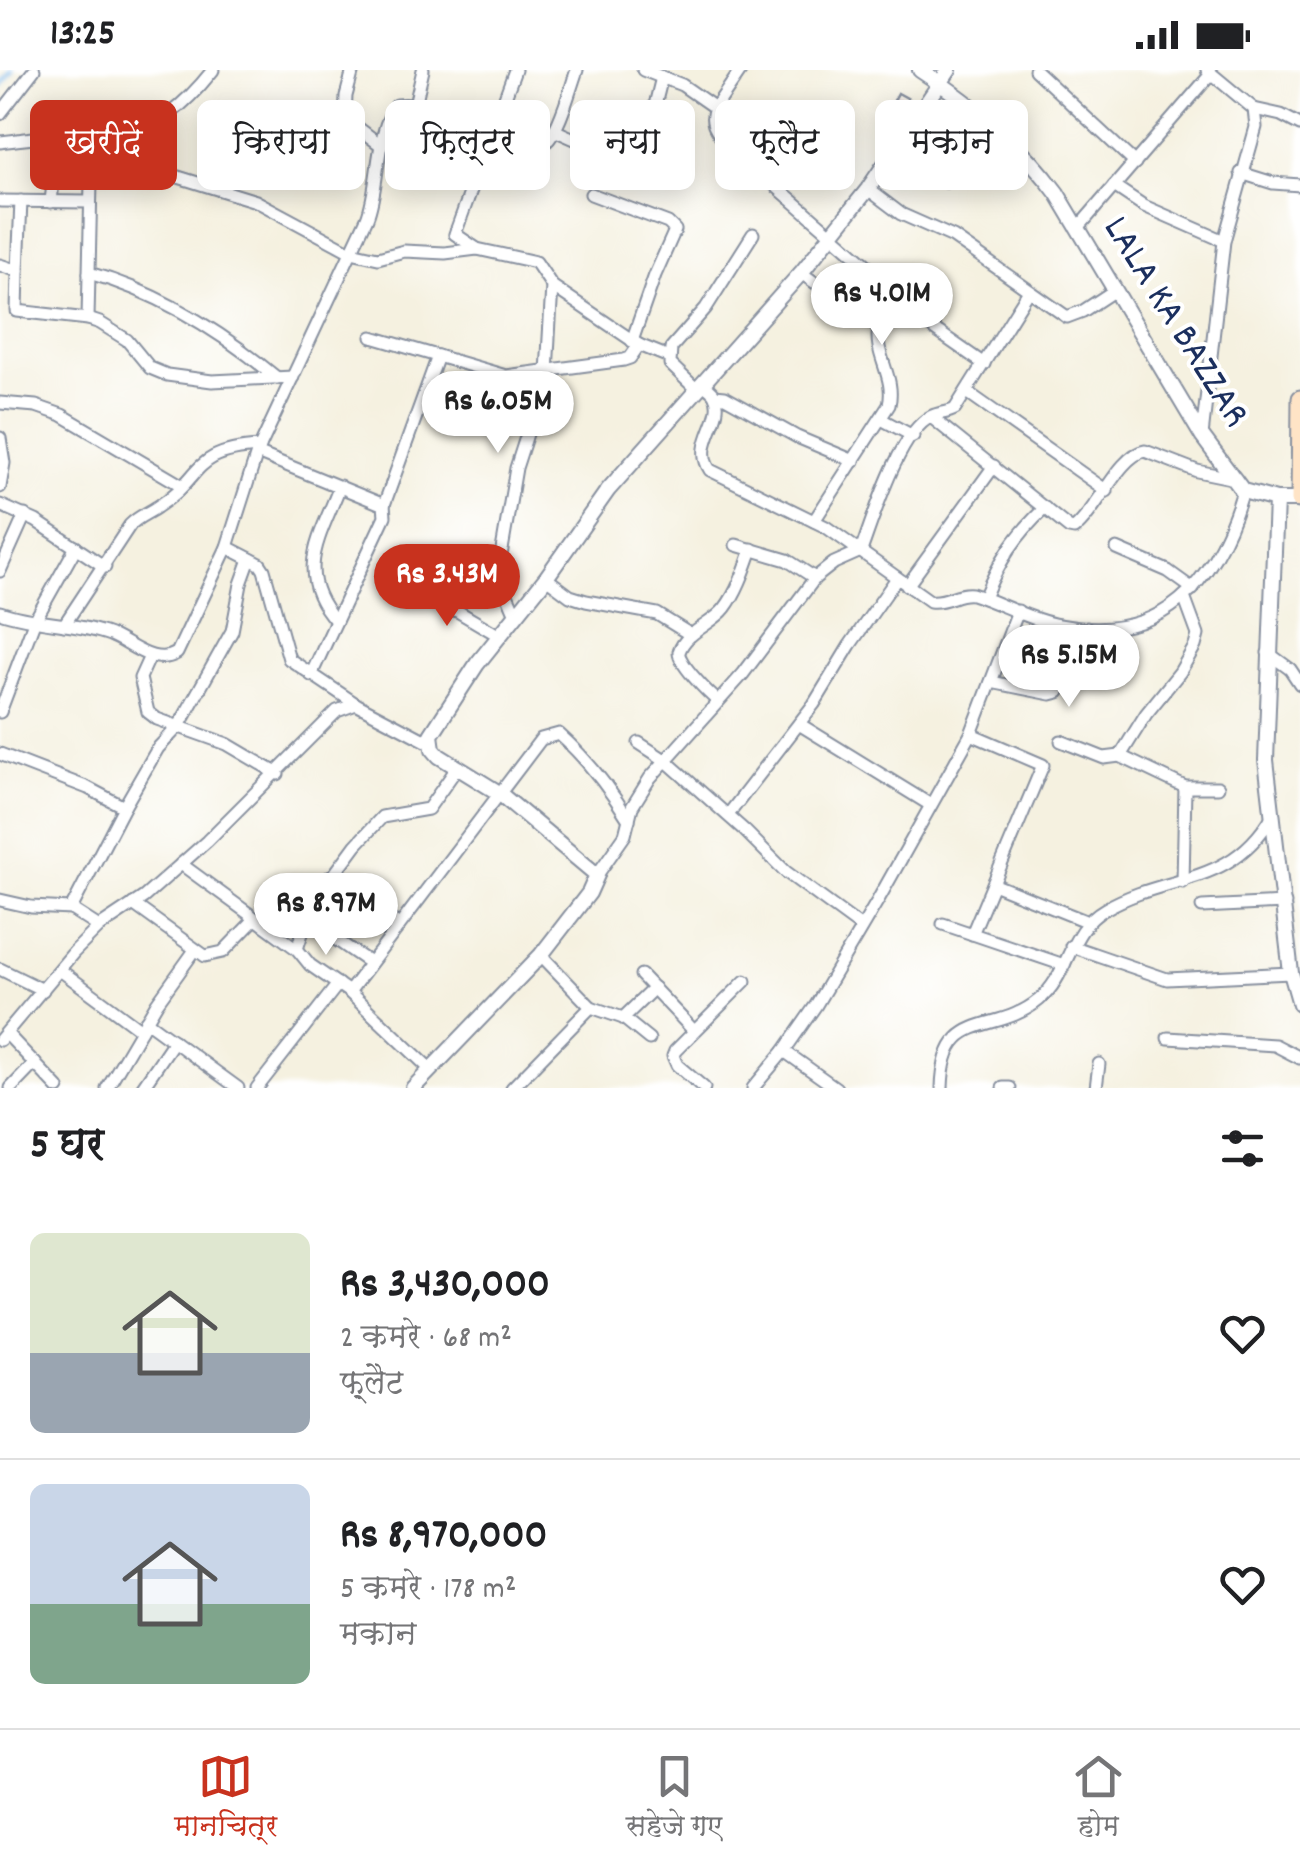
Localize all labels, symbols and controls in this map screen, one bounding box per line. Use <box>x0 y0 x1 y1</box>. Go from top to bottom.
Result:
text: 13:25 <box>50 8 116 63</box>
chip: खरीदें <box>30 100 177 190</box>
chip: किराया <box>197 100 365 190</box>
chip: फ़िल्टर <box>385 100 550 190</box>
chip: नया <box>570 100 695 190</box>
chip: फ़्लैट <box>715 100 855 190</box>
chip: मकान <box>875 100 1028 190</box>
street label: LALA KA BAZZAR <box>1087 207 1261 439</box>
pin: Rs 4.01M <box>779 263 985 348</box>
text: Rs 4.01M <box>833 272 931 318</box>
pin: Rs 6.05M <box>395 371 601 456</box>
text: Rs 6.05M <box>444 380 552 426</box>
pin: Rs 3.43M <box>344 544 550 629</box>
text: Rs 3.43M <box>396 553 498 599</box>
pin: Rs 5.15M <box>966 625 1172 710</box>
text: Rs 5.15M <box>1020 634 1118 680</box>
pin: Rs 8.97M <box>223 873 429 958</box>
text: Rs 8.97M <box>276 882 376 928</box>
text: 5 घर <box>30 1118 104 1178</box>
icon: filters <box>1215 1121 1270 1176</box>
text: Rs 3,430,000 <box>340 1257 550 1317</box>
icon: home <box>110 1273 230 1393</box>
icon: heart <box>1215 1306 1270 1361</box>
text: 2 कमरे · 68 m² <box>340 1317 512 1363</box>
text: फ़्लैट <box>340 1363 403 1409</box>
text: Rs 8,970,000 <box>340 1508 547 1568</box>
icon: home <box>110 1524 230 1644</box>
icon: heart <box>1215 1557 1270 1612</box>
text: 5 कमरे · 178 m² <box>340 1568 516 1614</box>
text: मकान <box>340 1614 416 1660</box>
tab: मानचित्र <box>174 1749 277 1849</box>
tab: सहेजे गए <box>626 1749 722 1849</box>
tab: होम <box>1071 1749 1126 1849</box>

